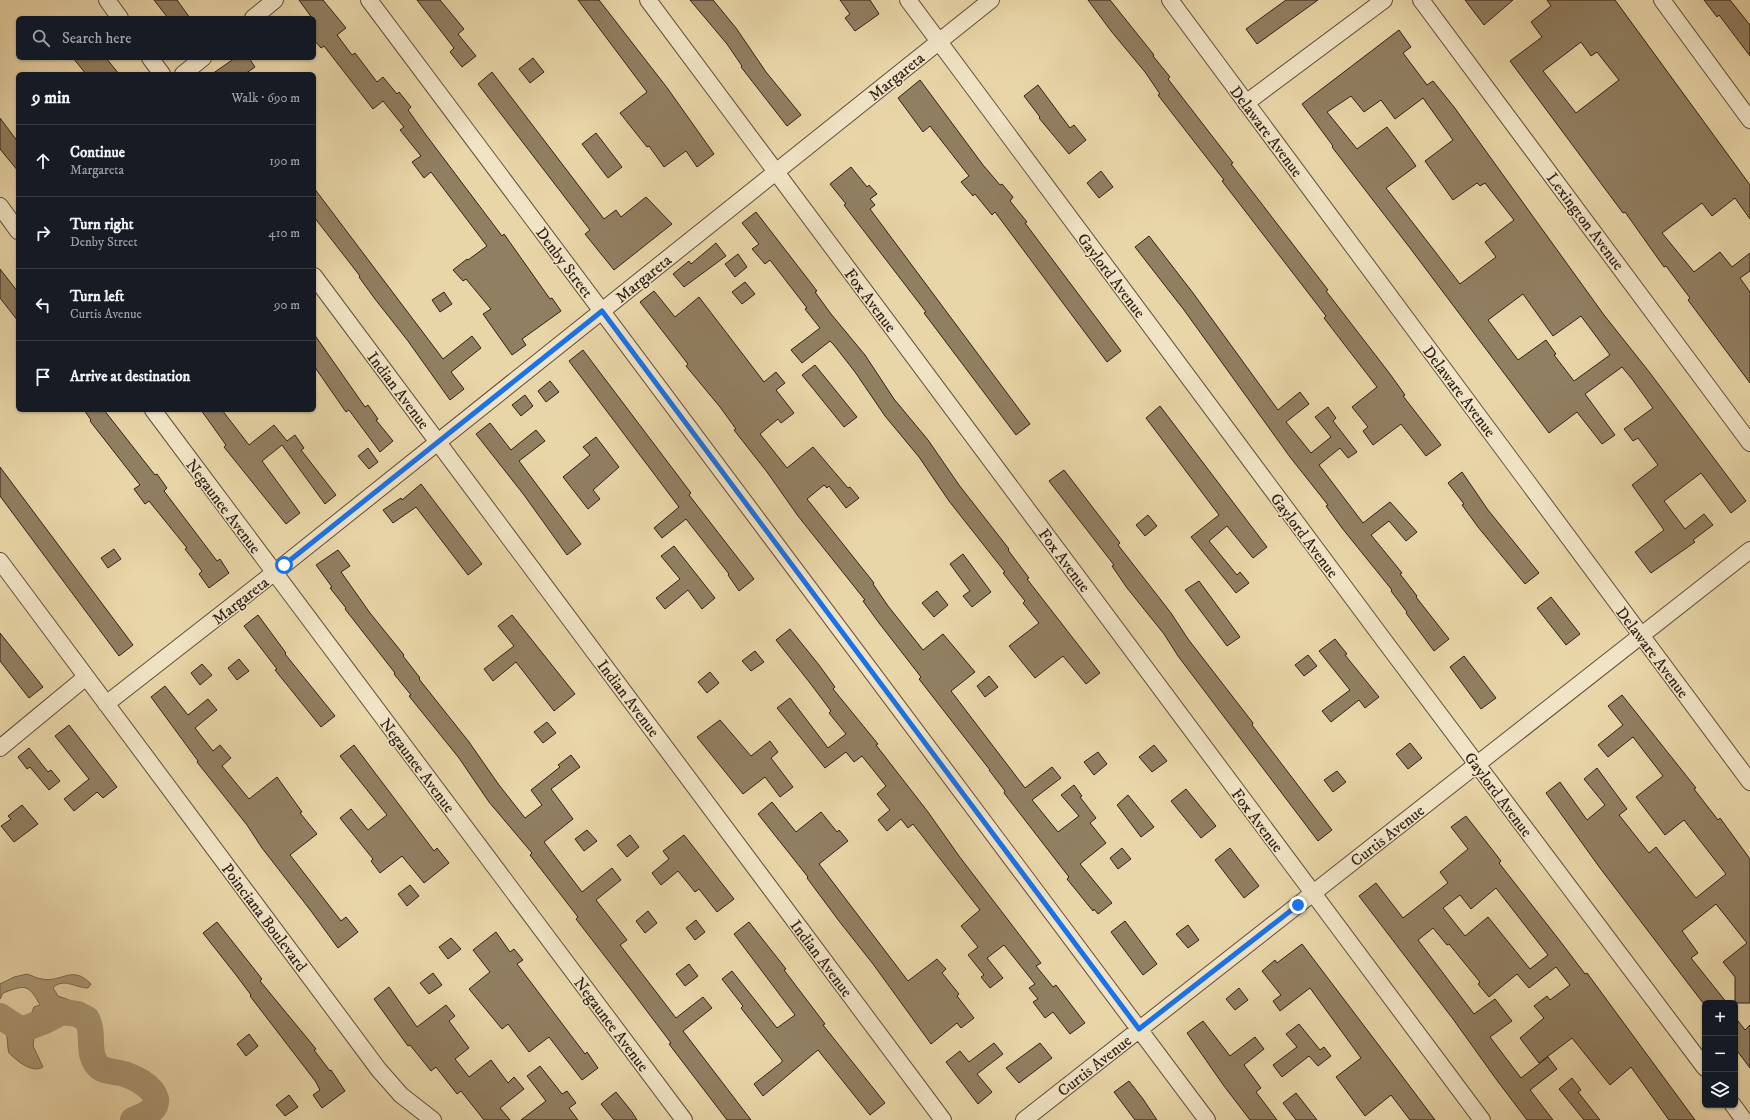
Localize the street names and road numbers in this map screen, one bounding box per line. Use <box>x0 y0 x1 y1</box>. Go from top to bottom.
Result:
street label: Margareta <box>865 48 929 105</box>
street label: Delaware Avenue <box>1225 82 1307 182</box>
street label: Lexington Avenue <box>1542 169 1629 275</box>
street label: Denby Street <box>531 223 597 302</box>
street label: Gaylord Avenue <box>1073 229 1150 322</box>
street label: Margareta <box>612 250 676 307</box>
street label: Fox Avenue <box>840 265 901 337</box>
street label: Delaware Avenue <box>1418 342 1500 442</box>
street label: Indian Avenue <box>363 348 434 434</box>
street label: Negaunee Avenue <box>181 456 265 558</box>
street label: Gaylord Avenue <box>1266 489 1343 582</box>
street label: Fox Avenue <box>1034 525 1095 597</box>
street label: Margareta <box>208 572 273 629</box>
street label: Delaware Avenue <box>1611 603 1693 703</box>
street label: Indian Avenue <box>593 656 664 742</box>
street label: Negaunee Avenue <box>375 715 459 817</box>
street label: Gaylord Avenue <box>1460 748 1537 841</box>
street label: Fox Avenue <box>1227 785 1288 857</box>
street label: Curtis Avenue <box>1347 800 1429 871</box>
street label: Poinciana Boulevard <box>217 860 311 976</box>
street label: Indian Avenue <box>786 916 857 1002</box>
street label: Negaunee Avenue <box>569 974 653 1076</box>
street label: Curtis Avenue <box>1054 1030 1136 1101</box>

